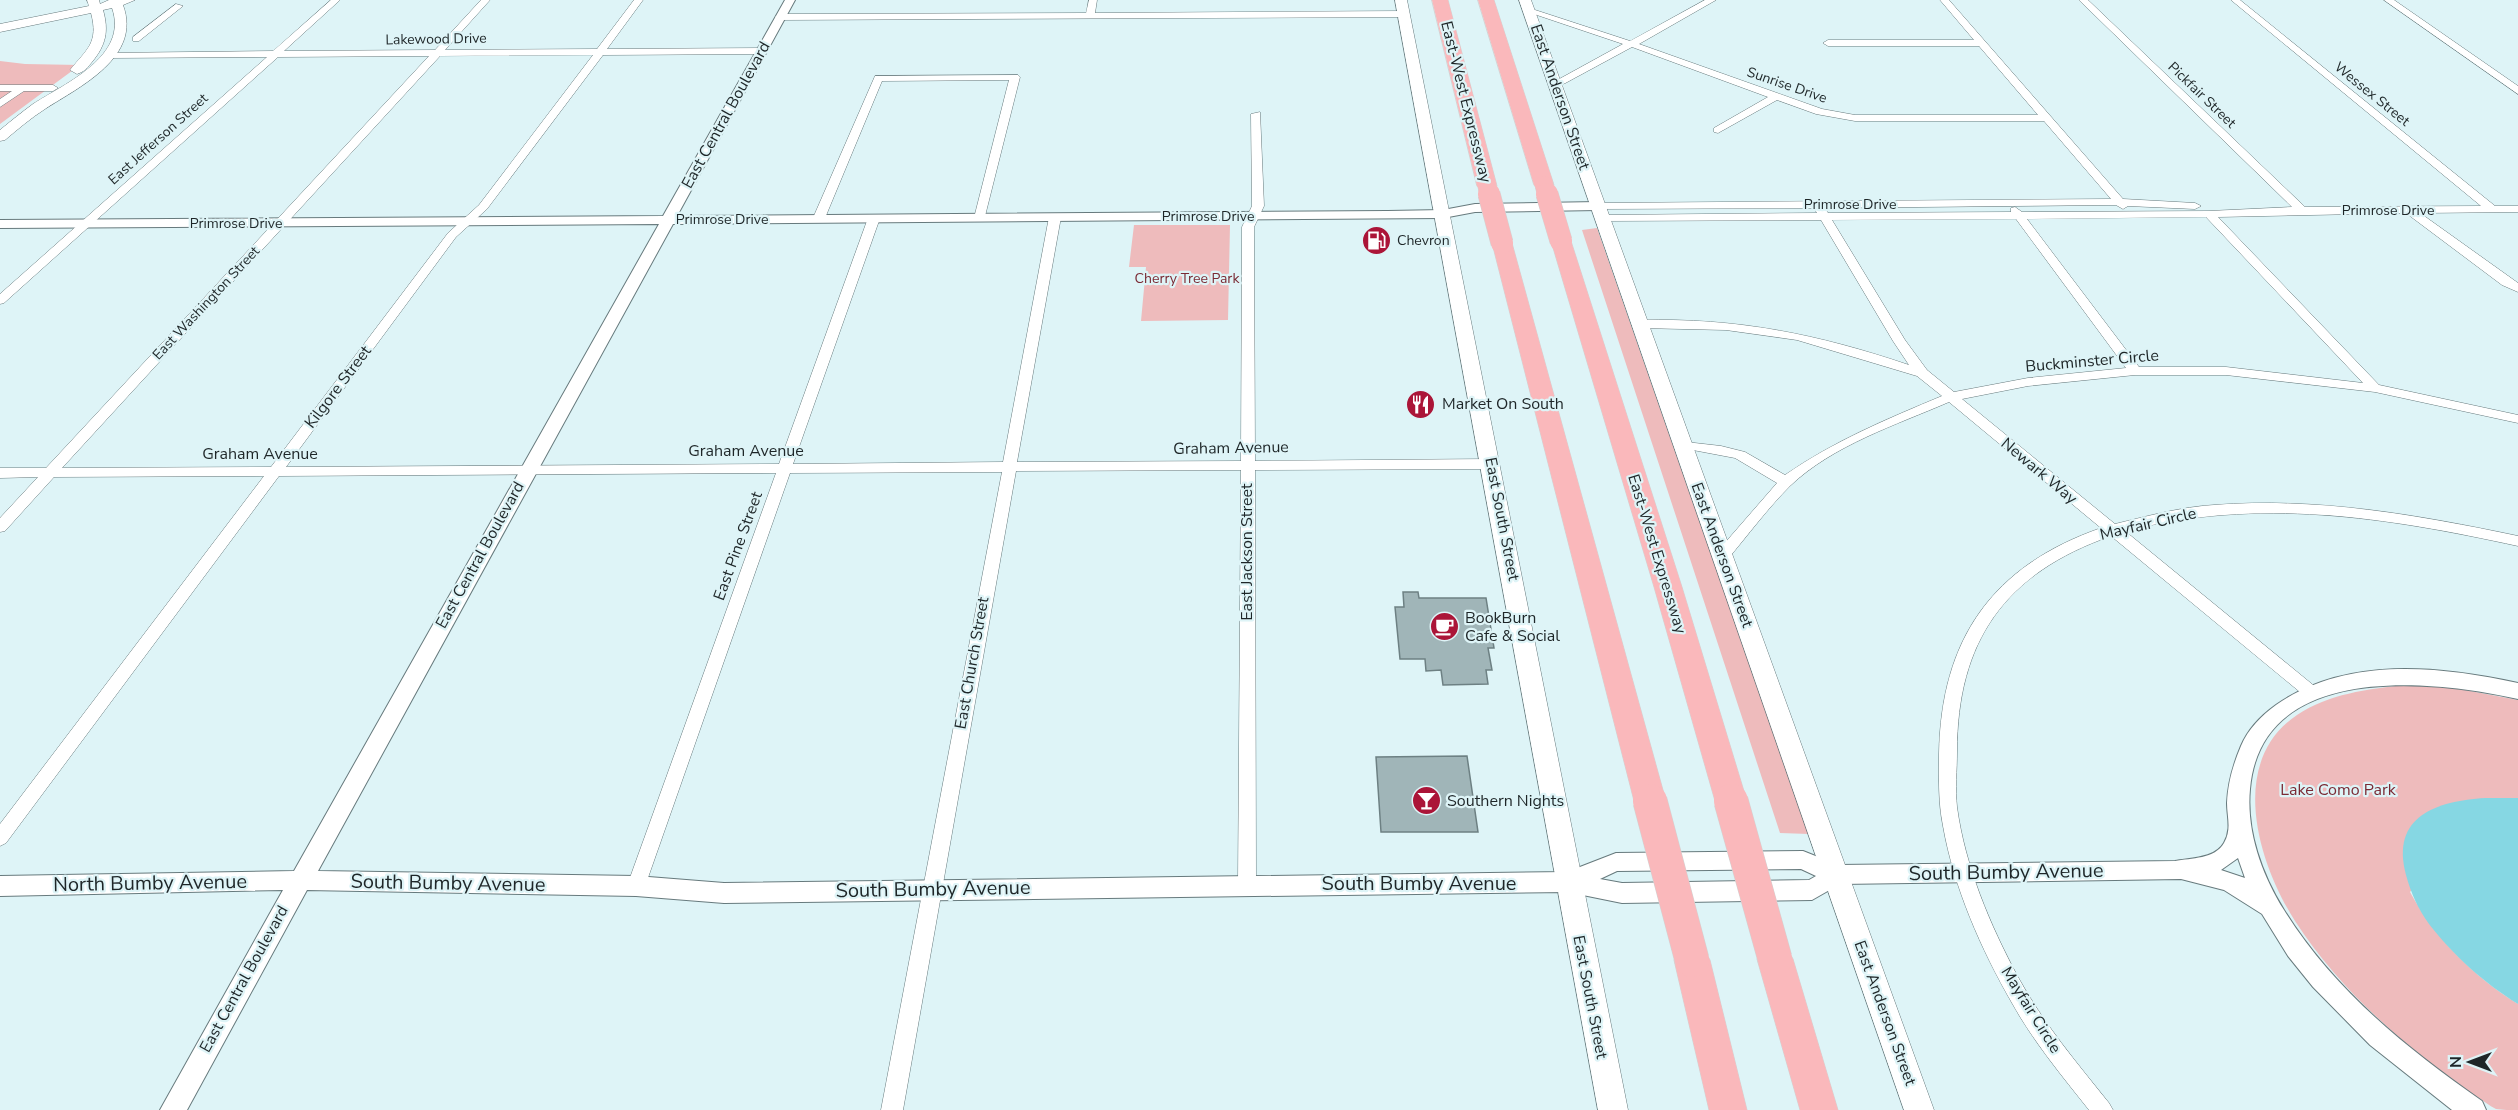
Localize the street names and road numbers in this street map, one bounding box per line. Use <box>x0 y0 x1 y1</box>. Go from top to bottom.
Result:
street label: East-West Expressway <box>1435 19 1497 186</box>
street label: East Anderson Street <box>1525 21 1595 173</box>
street label: Lakewood Drive <box>385 29 487 49</box>
street label: East Central Boulevard <box>676 38 776 192</box>
street label: Pickfair Street <box>2164 58 2240 132</box>
street label: Wessex Street <box>2330 58 2414 130</box>
street label: Sunrise Drive <box>1744 62 1830 108</box>
street label: East Jefferson Street <box>104 89 212 189</box>
street label: Primrose Drive <box>1804 195 1896 214</box>
street label: Primrose Drive <box>2342 201 2434 220</box>
street label: Primrose Drive <box>1162 207 1254 226</box>
street label: Primrose Drive <box>676 210 768 229</box>
street label: Primrose Drive <box>190 214 282 233</box>
street label: East Washington Street <box>148 242 264 364</box>
street label: Kilgore Street <box>300 341 377 433</box>
street label: Buckminster Circle <box>2024 344 2160 378</box>
street label: Newark Way <box>1996 433 2082 510</box>
street label: Graham Avenue <box>1173 436 1289 460</box>
street label: Graham Avenue <box>688 440 804 462</box>
street label: Graham Avenue <box>202 443 318 465</box>
street label: East South Street <box>1479 455 1525 583</box>
street label: East-West Expressway <box>1622 472 1692 637</box>
street label: East Central Boulevard <box>430 478 530 632</box>
street label: East Anderson Street <box>1686 479 1759 631</box>
street label: East Jackson Street <box>1236 483 1258 621</box>
street label: East Pine Street <box>708 488 768 603</box>
street label: Mayfair Circle <box>2098 502 2198 546</box>
street label: East Church Street <box>950 595 995 731</box>
street label: South Bumby Avenue <box>1908 857 2104 887</box>
street label: North Bumby Avenue <box>53 868 247 898</box>
street label: South Bumby Avenue <box>350 868 546 898</box>
street label: South Bumby Avenue <box>1322 870 1517 897</box>
street label: South Bumby Avenue <box>835 874 1031 904</box>
street label: East Central Boulevard <box>194 902 294 1056</box>
street label: East South Street <box>1567 933 1613 1061</box>
street label: East Anderson Street <box>1849 937 1922 1089</box>
street label: Mayfair Circle <box>1996 962 2066 1058</box>

